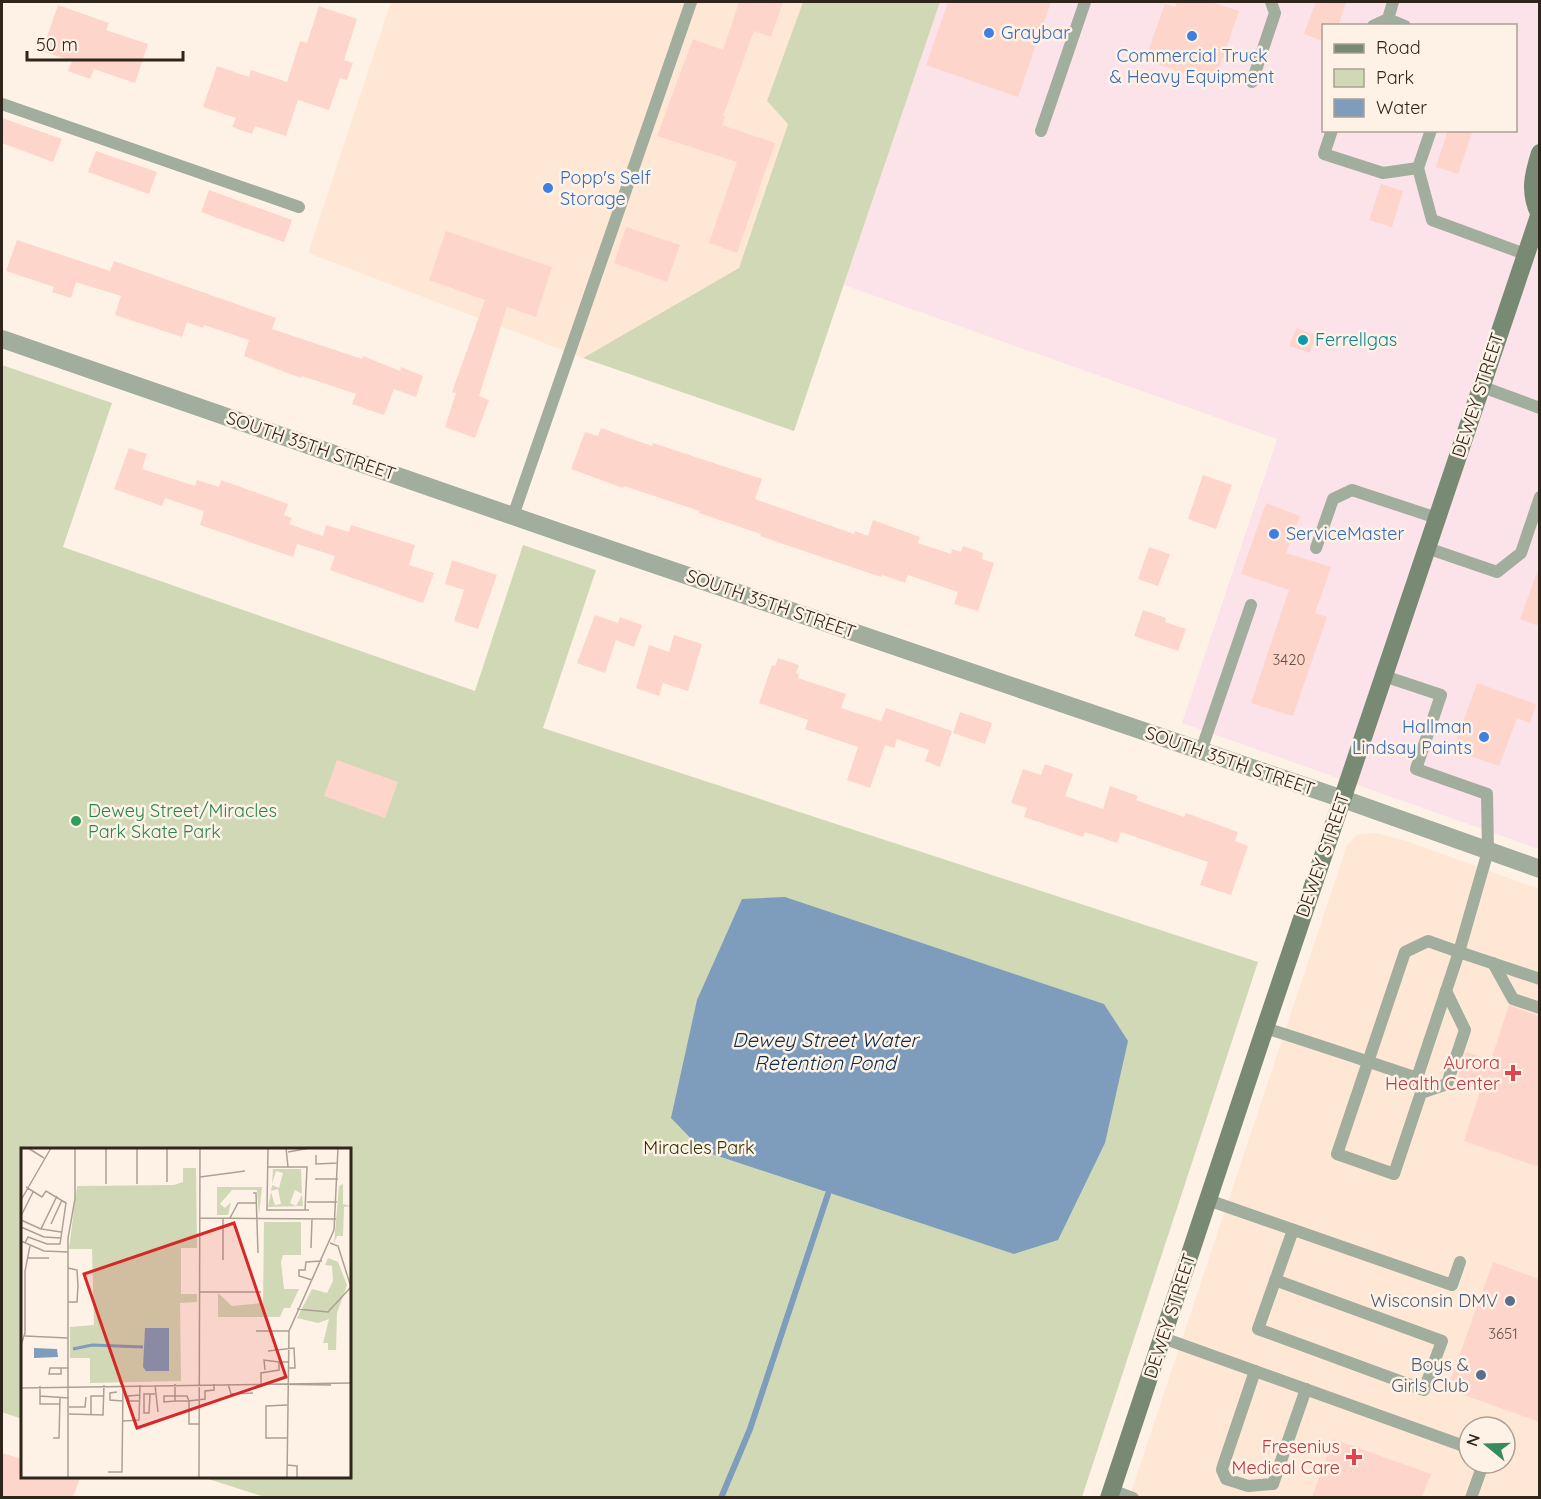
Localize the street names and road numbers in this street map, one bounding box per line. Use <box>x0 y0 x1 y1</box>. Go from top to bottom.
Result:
street label: DEWEY STREET <box>1446 329 1509 460</box>
street label: SOUTH 35TH STREET <box>223 406 399 485</box>
street label: SOUTH 35TH STREET <box>683 564 859 643</box>
street label: SOUTH 35TH STREET <box>1142 721 1318 800</box>
street label: DEWEY STREET <box>1290 789 1355 920</box>
street label: DEWEY STREET <box>1138 1250 1201 1381</box>

